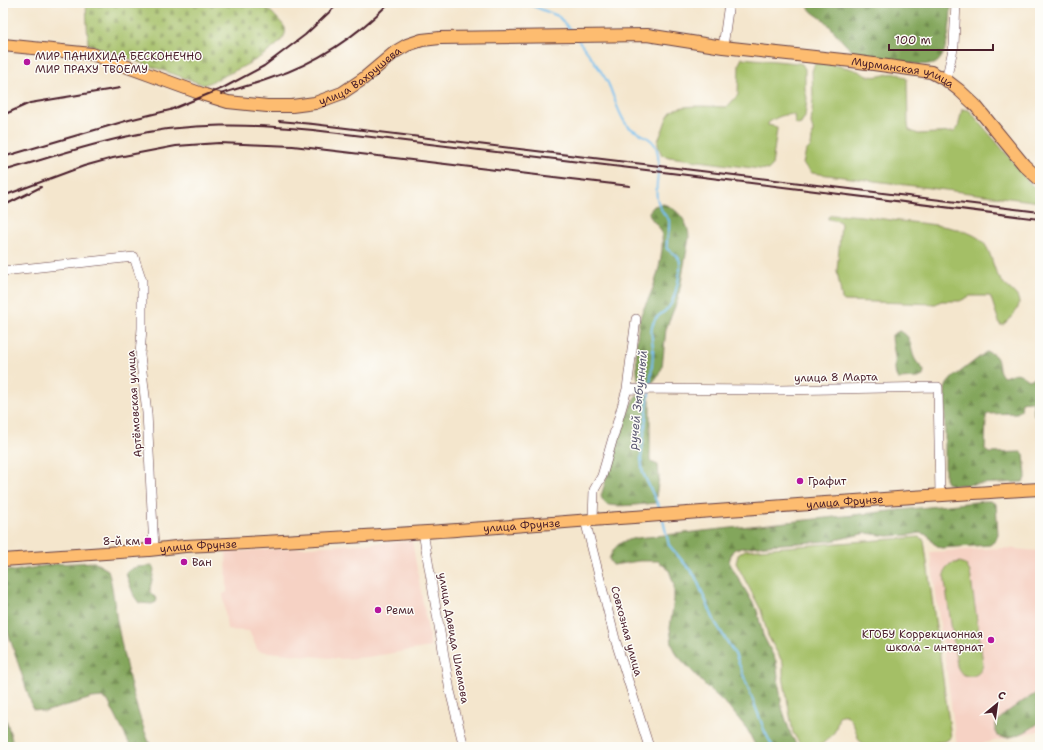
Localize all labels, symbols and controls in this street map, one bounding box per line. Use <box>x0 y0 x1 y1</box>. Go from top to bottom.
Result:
scale bar <box>889 26 993 52</box>
text: 100 m <box>895 32 931 48</box>
street label: улица Вахрушева <box>317 43 404 109</box>
place label: МИР ПАНИХИДА БЕСКОНЕЧНО МИР ПРАХУ ТВОЕМУ <box>35 49 202 77</box>
street label: Мурманская улица <box>850 54 957 92</box>
marker: МИР ПАНИХИДА БЕСКОНЕЧНО МИР ПРАХУ ТВОЕМУ <box>22 57 32 67</box>
street label: Артёмовская улица <box>123 350 146 458</box>
water label: ручей Зыбунный <box>625 350 651 451</box>
street label: улица 8 Марта <box>794 369 878 386</box>
place label: Графит <box>808 474 847 489</box>
marker: Графит <box>795 476 805 486</box>
street label: улица Фрунзе <box>806 492 884 512</box>
street label: улица Фрунзе <box>483 516 561 536</box>
place label: 8-й км <box>103 534 140 549</box>
marker: 8-й км <box>143 536 153 546</box>
street label: улица Фрунзе <box>159 536 237 557</box>
place label: Ван <box>192 555 212 570</box>
marker: Ван <box>179 557 189 567</box>
street label: улица Давида Шлемова <box>435 571 472 705</box>
street label: Совхозная улица <box>607 584 646 678</box>
place label: Реми <box>386 603 414 618</box>
marker: Реми <box>373 605 383 615</box>
place label: КГОБУ Коррекционная школа - интернат <box>862 627 983 655</box>
marker: КГОБУ Коррекционная школа - интернат <box>986 635 996 645</box>
north arrow <box>977 684 1017 724</box>
text: С <box>995 687 1008 704</box>

